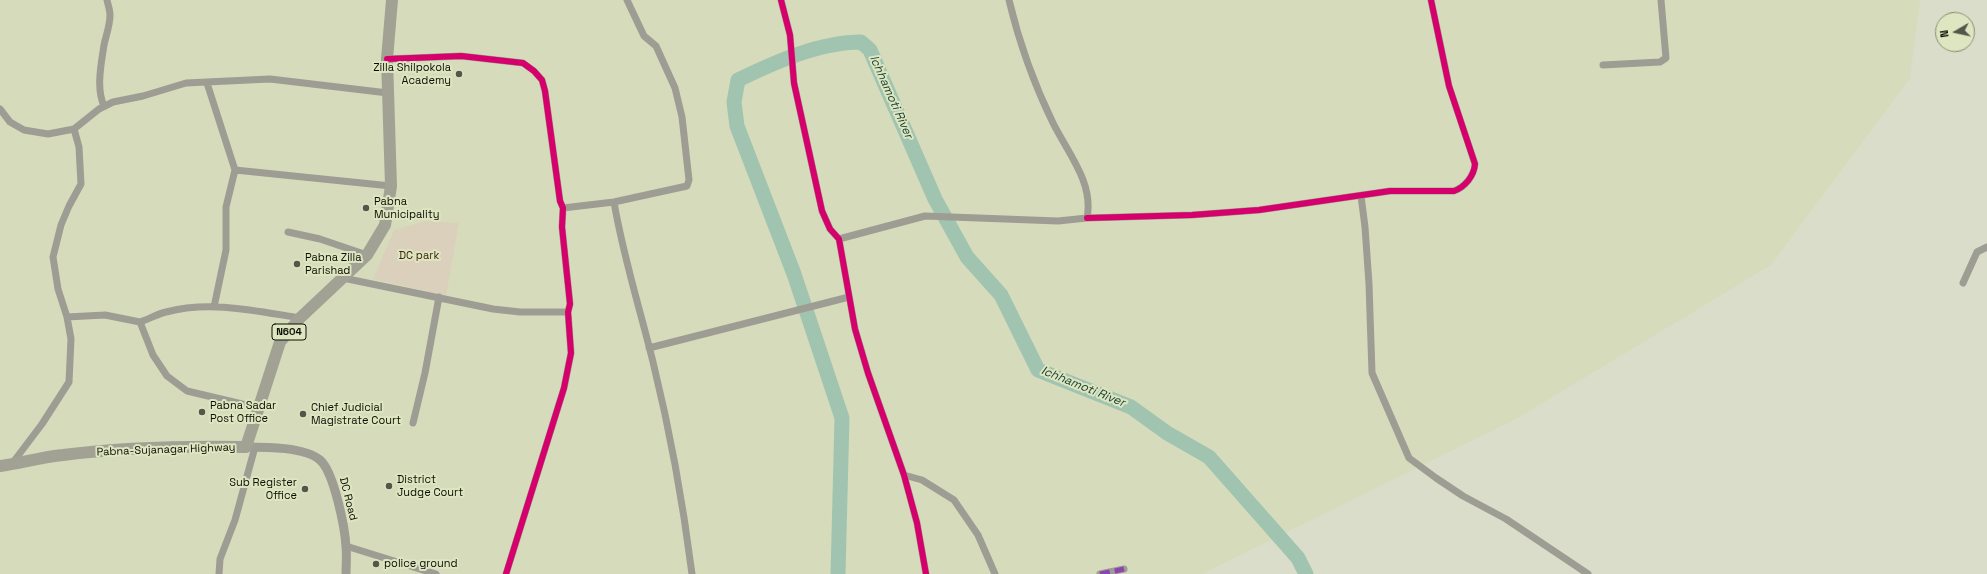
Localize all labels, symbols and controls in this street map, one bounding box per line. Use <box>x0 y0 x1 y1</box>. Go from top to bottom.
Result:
north arrow <box>1935 12 1975 52</box>
text: N <box>1937 29 1952 38</box>
water label: Ichhamoti River <box>866 53 916 141</box>
place label: Zilla Shilpokola Academy <box>373 61 451 87</box>
marker: Zilla Shilpokola Academy <box>454 69 464 79</box>
place label: Pabna Municipality <box>374 195 440 221</box>
marker: Pabna Municipality <box>361 203 371 213</box>
park label: DC park <box>399 249 439 263</box>
place label: Pabna Zilla Parishad <box>305 251 362 277</box>
marker: Pabna Zilla Parishad <box>292 259 302 269</box>
road number: N604 <box>272 324 306 340</box>
water label: Ichhamoti River <box>1039 364 1127 410</box>
place label: Pabna Sadar Post Office <box>210 399 276 425</box>
place label: Chief Judicial Magistrate Court <box>311 401 401 427</box>
marker: Pabna Sadar Post Office <box>197 407 207 417</box>
marker: Chief Judicial Magistrate Court <box>298 409 308 419</box>
street label: Pabna-Sujanagar Highway <box>96 441 236 459</box>
place label: District Judge Court <box>397 473 463 499</box>
place label: Sub Register Office <box>229 476 297 502</box>
street label: DC Road <box>336 476 360 522</box>
marker: District Judge Court <box>384 481 394 491</box>
marker: Sub Register Office <box>300 484 310 494</box>
place label: police ground <box>384 557 458 571</box>
marker: police ground <box>371 559 381 569</box>

